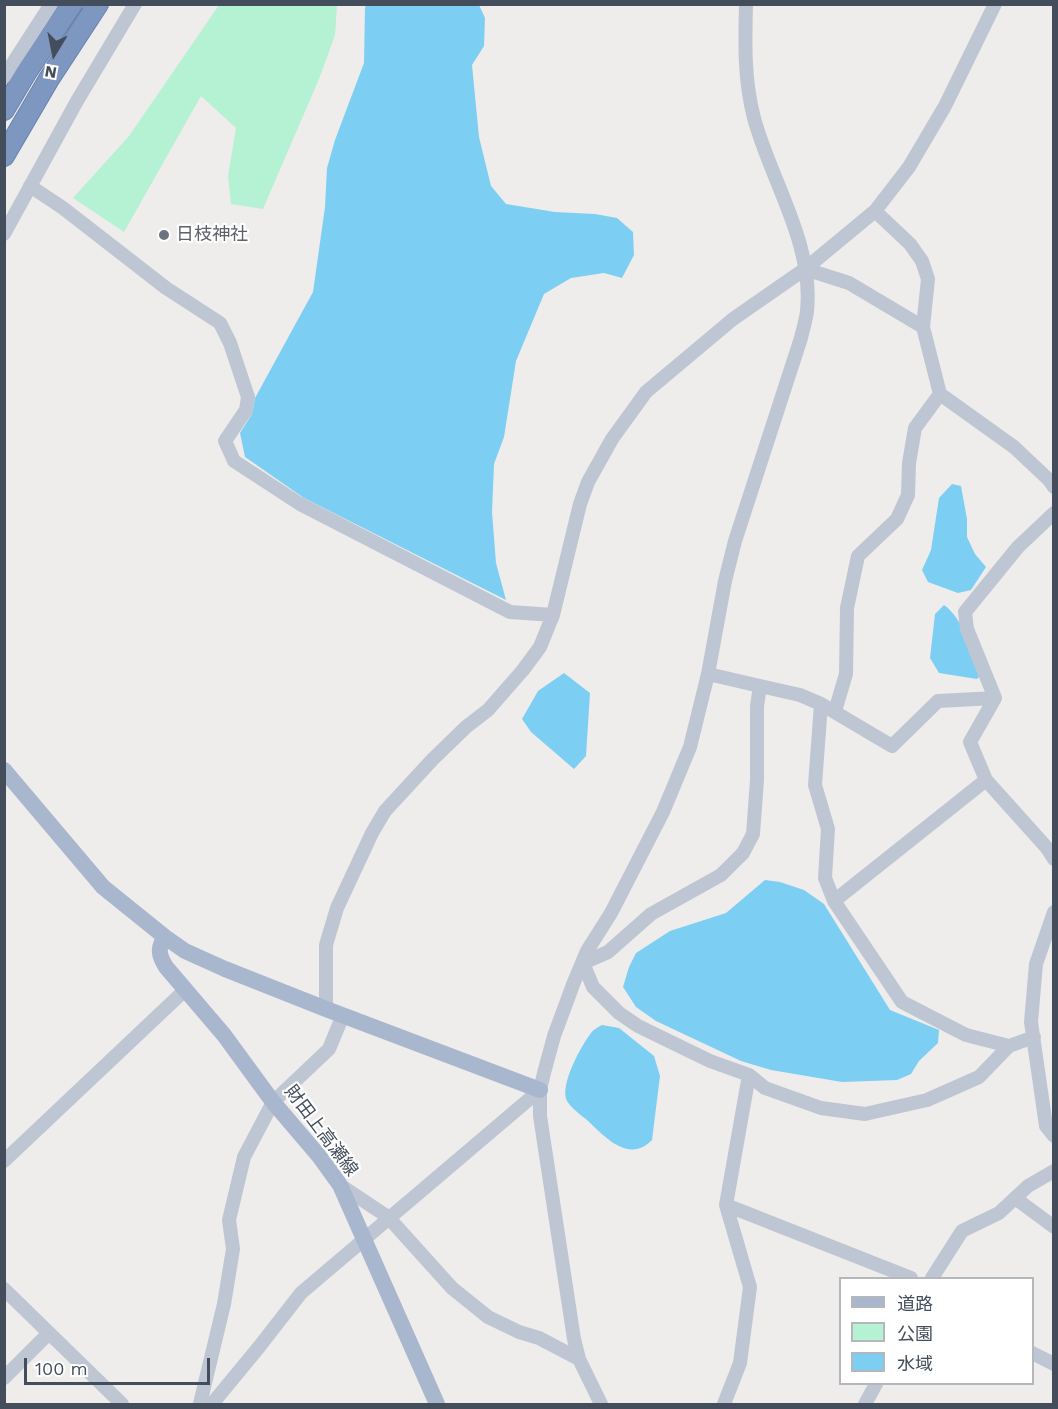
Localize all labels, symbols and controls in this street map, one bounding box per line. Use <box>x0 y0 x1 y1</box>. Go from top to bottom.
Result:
north arrow <box>24 24 84 84</box>
text: N <box>43 62 58 83</box>
place label: 日枝神社 <box>176 224 248 246</box>
marker: 日枝神社 <box>157 228 171 242</box>
street label: 財田上高瀬線 <box>280 1081 362 1181</box>
legend <box>839 1277 1034 1385</box>
text: 道路 <box>897 1293 933 1314</box>
text: 公園 <box>897 1323 933 1344</box>
scale bar <box>27 1346 213 1384</box>
text: 水域 <box>897 1353 933 1374</box>
text: 100 m <box>35 1358 88 1379</box>

